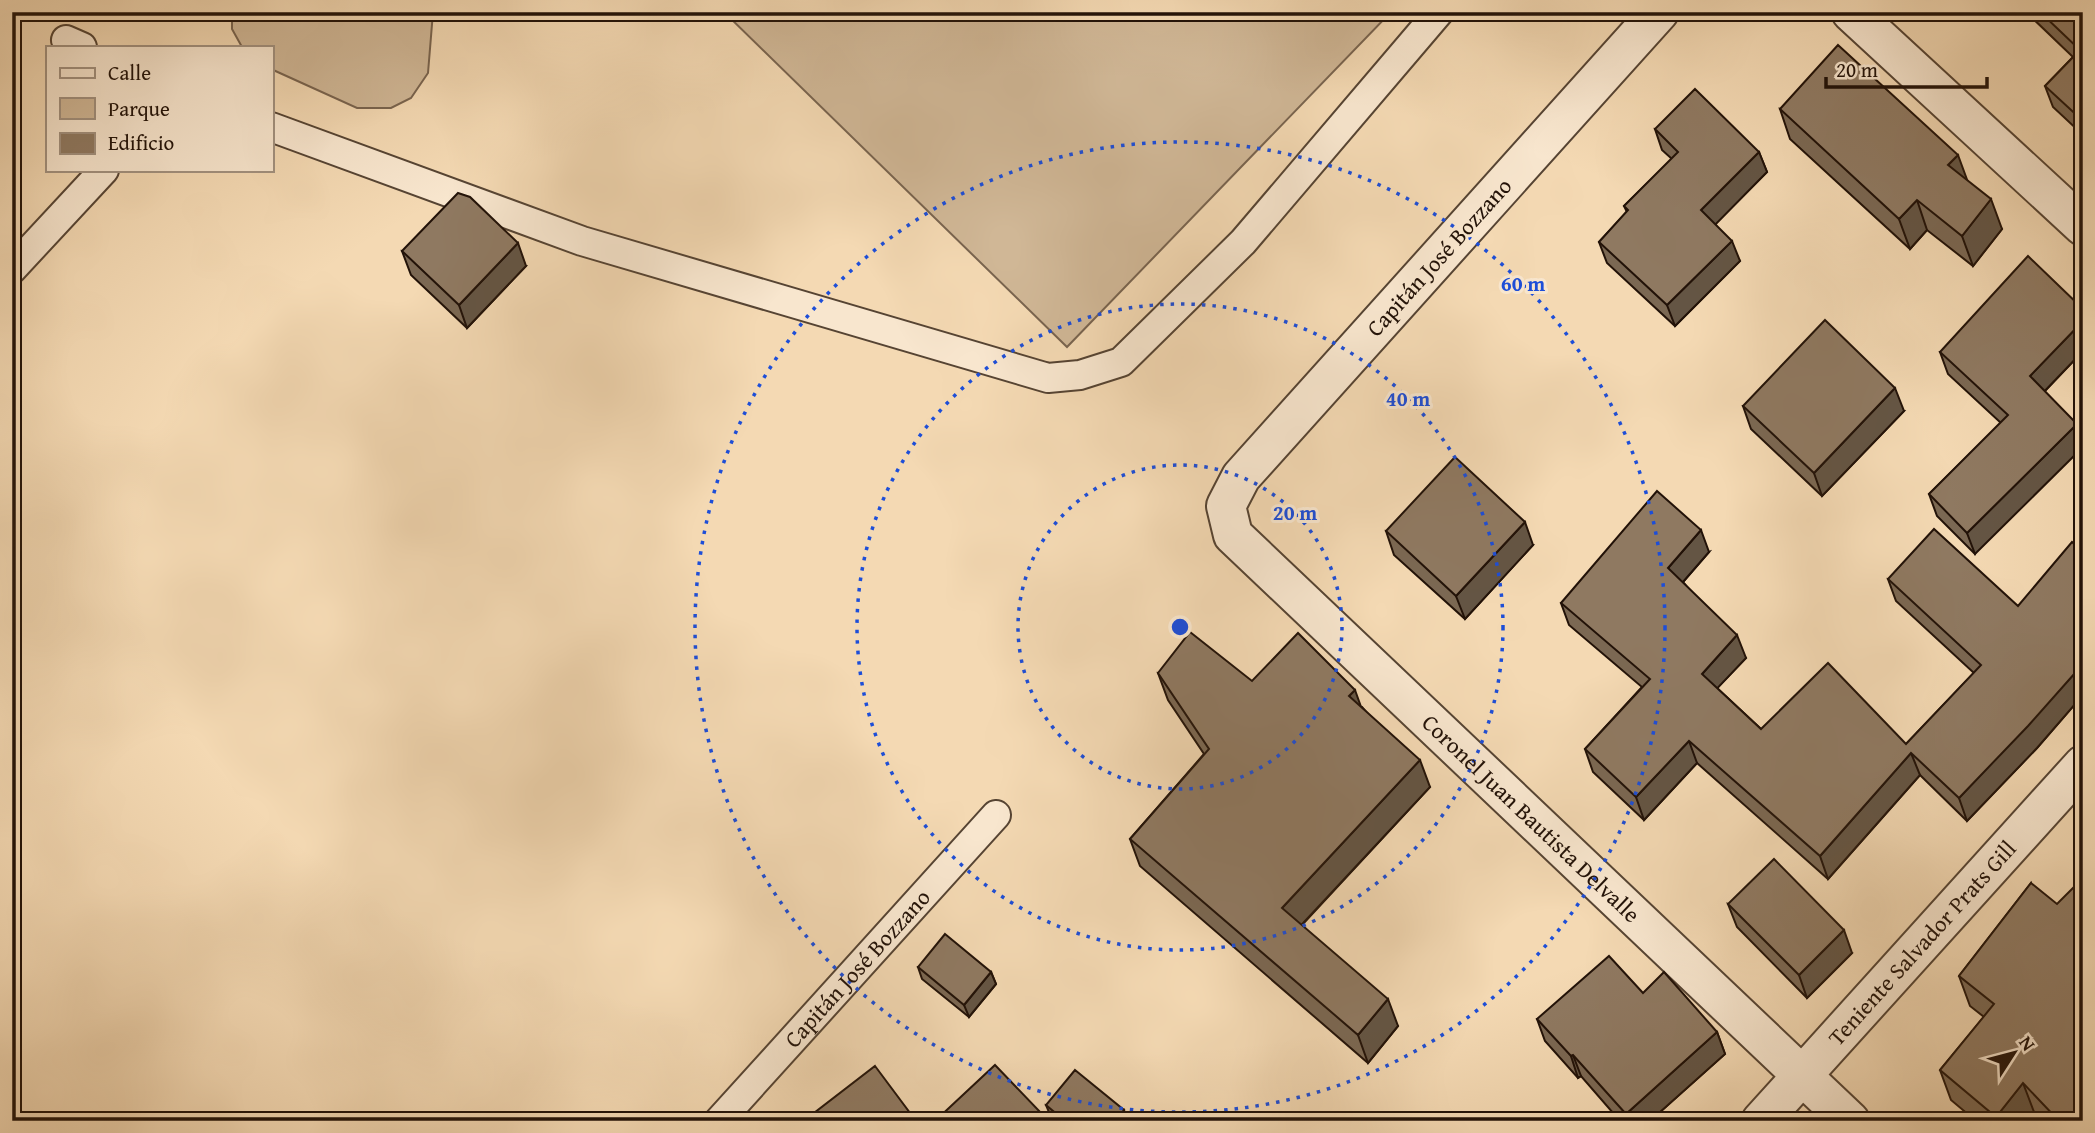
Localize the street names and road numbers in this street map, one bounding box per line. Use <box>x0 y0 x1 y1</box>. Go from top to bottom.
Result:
street label: Capitán José Bozzano <box>1358 170 1519 343</box>
street label: Coronel Juan Bautista Delvalle <box>1415 706 1648 930</box>
street label: Teniente Salvador Prats Gill <box>1820 833 2023 1053</box>
street label: Capitán José Bozzano <box>776 881 937 1055</box>

